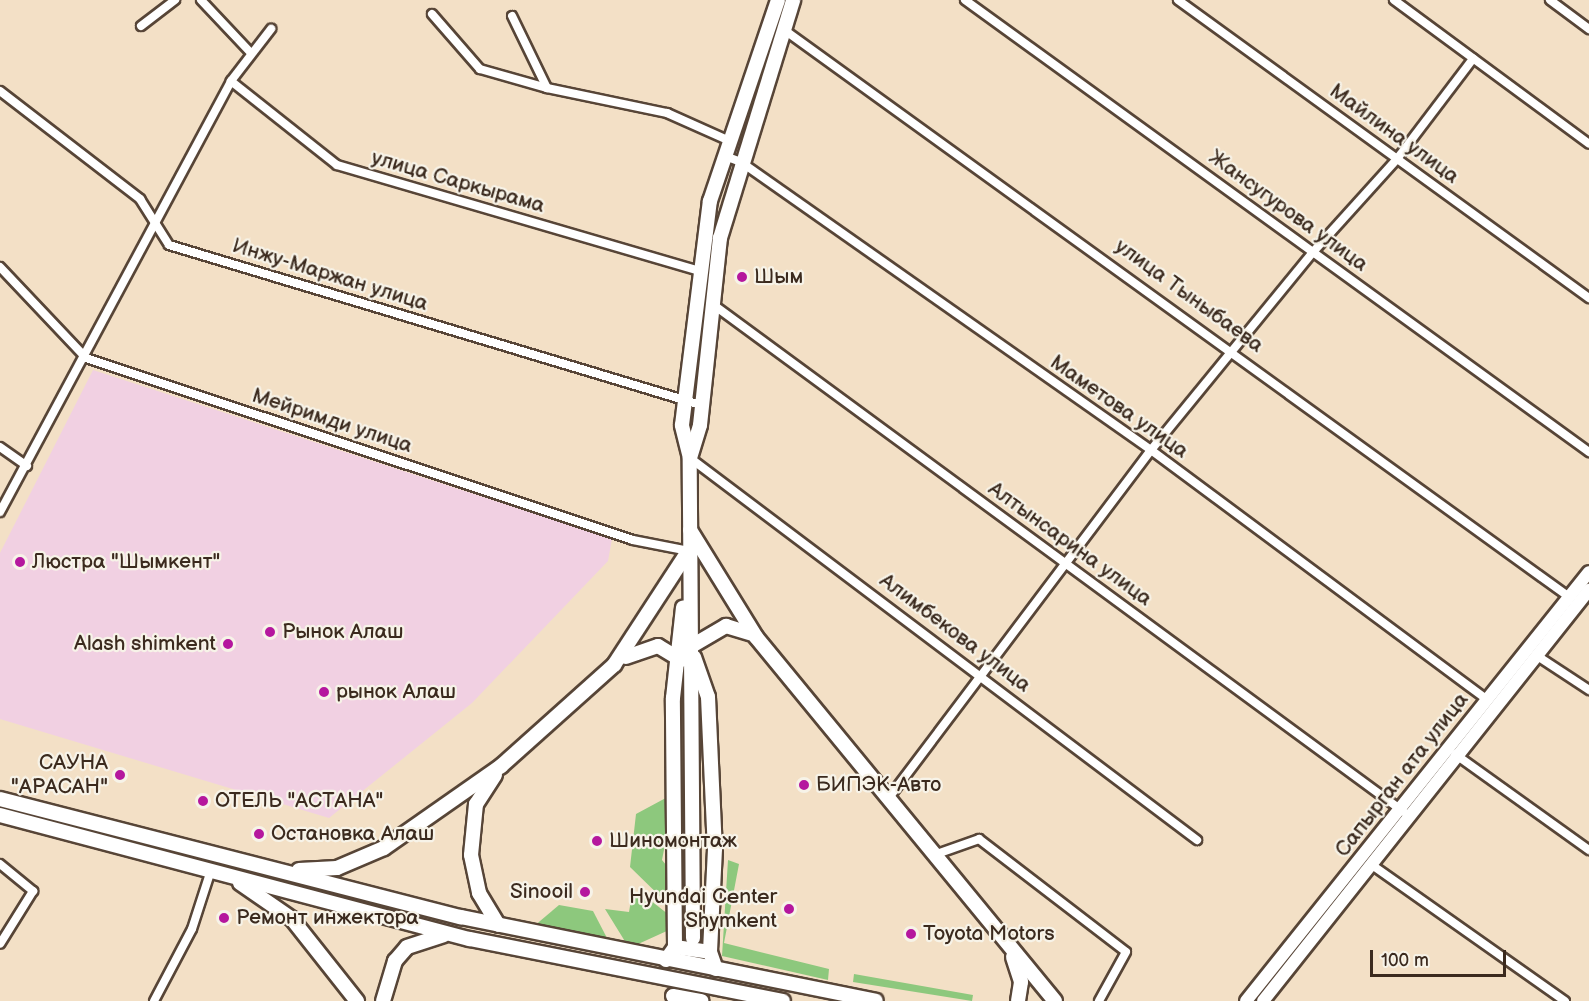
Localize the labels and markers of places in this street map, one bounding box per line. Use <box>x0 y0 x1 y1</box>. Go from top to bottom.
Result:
place label: Шым <box>754 264 803 290</box>
marker: Шым <box>735 270 749 284</box>
place label: Люстра "Шымкент" <box>32 549 220 575</box>
marker: Люстра "Шымкент" <box>13 555 27 569</box>
place label: Рынок Алаш <box>282 619 403 645</box>
marker: Рынок Алаш <box>263 625 277 639</box>
place label: Alash shimkent <box>74 631 216 657</box>
marker: Alash shimkent <box>221 637 235 651</box>
place label: рынок Алаш <box>336 679 456 705</box>
marker: рынок Алаш <box>317 685 331 699</box>
place label: САУНА "АРАСАН" <box>11 750 108 800</box>
marker: САУНА "АРАСАН" <box>113 768 127 782</box>
place label: БИПЭК-Авто <box>816 772 941 798</box>
marker: БИПЭК-Авто <box>797 778 811 792</box>
place label: ОТЕЛЬ "АСТАНА" <box>215 788 383 814</box>
marker: ОТЕЛЬ "АСТАНА" <box>196 794 210 808</box>
place label: Остановка Алаш <box>271 821 434 847</box>
marker: Остановка Алаш <box>252 827 266 841</box>
place label: Шиномонтаж <box>609 828 737 854</box>
marker: Шиномонтаж <box>590 834 604 848</box>
place label: Sinooil <box>510 879 573 905</box>
place label: Hyundai Center Shymkent <box>629 884 777 934</box>
marker: Sinooil <box>578 885 592 899</box>
marker: Hyundai Center Shymkent <box>782 902 796 916</box>
place label: Ремонт инжектора <box>236 905 419 931</box>
marker: Ремонт инжектора <box>217 911 231 925</box>
place label: Toyota Motors <box>923 921 1055 947</box>
marker: Toyota Motors <box>904 927 918 941</box>

